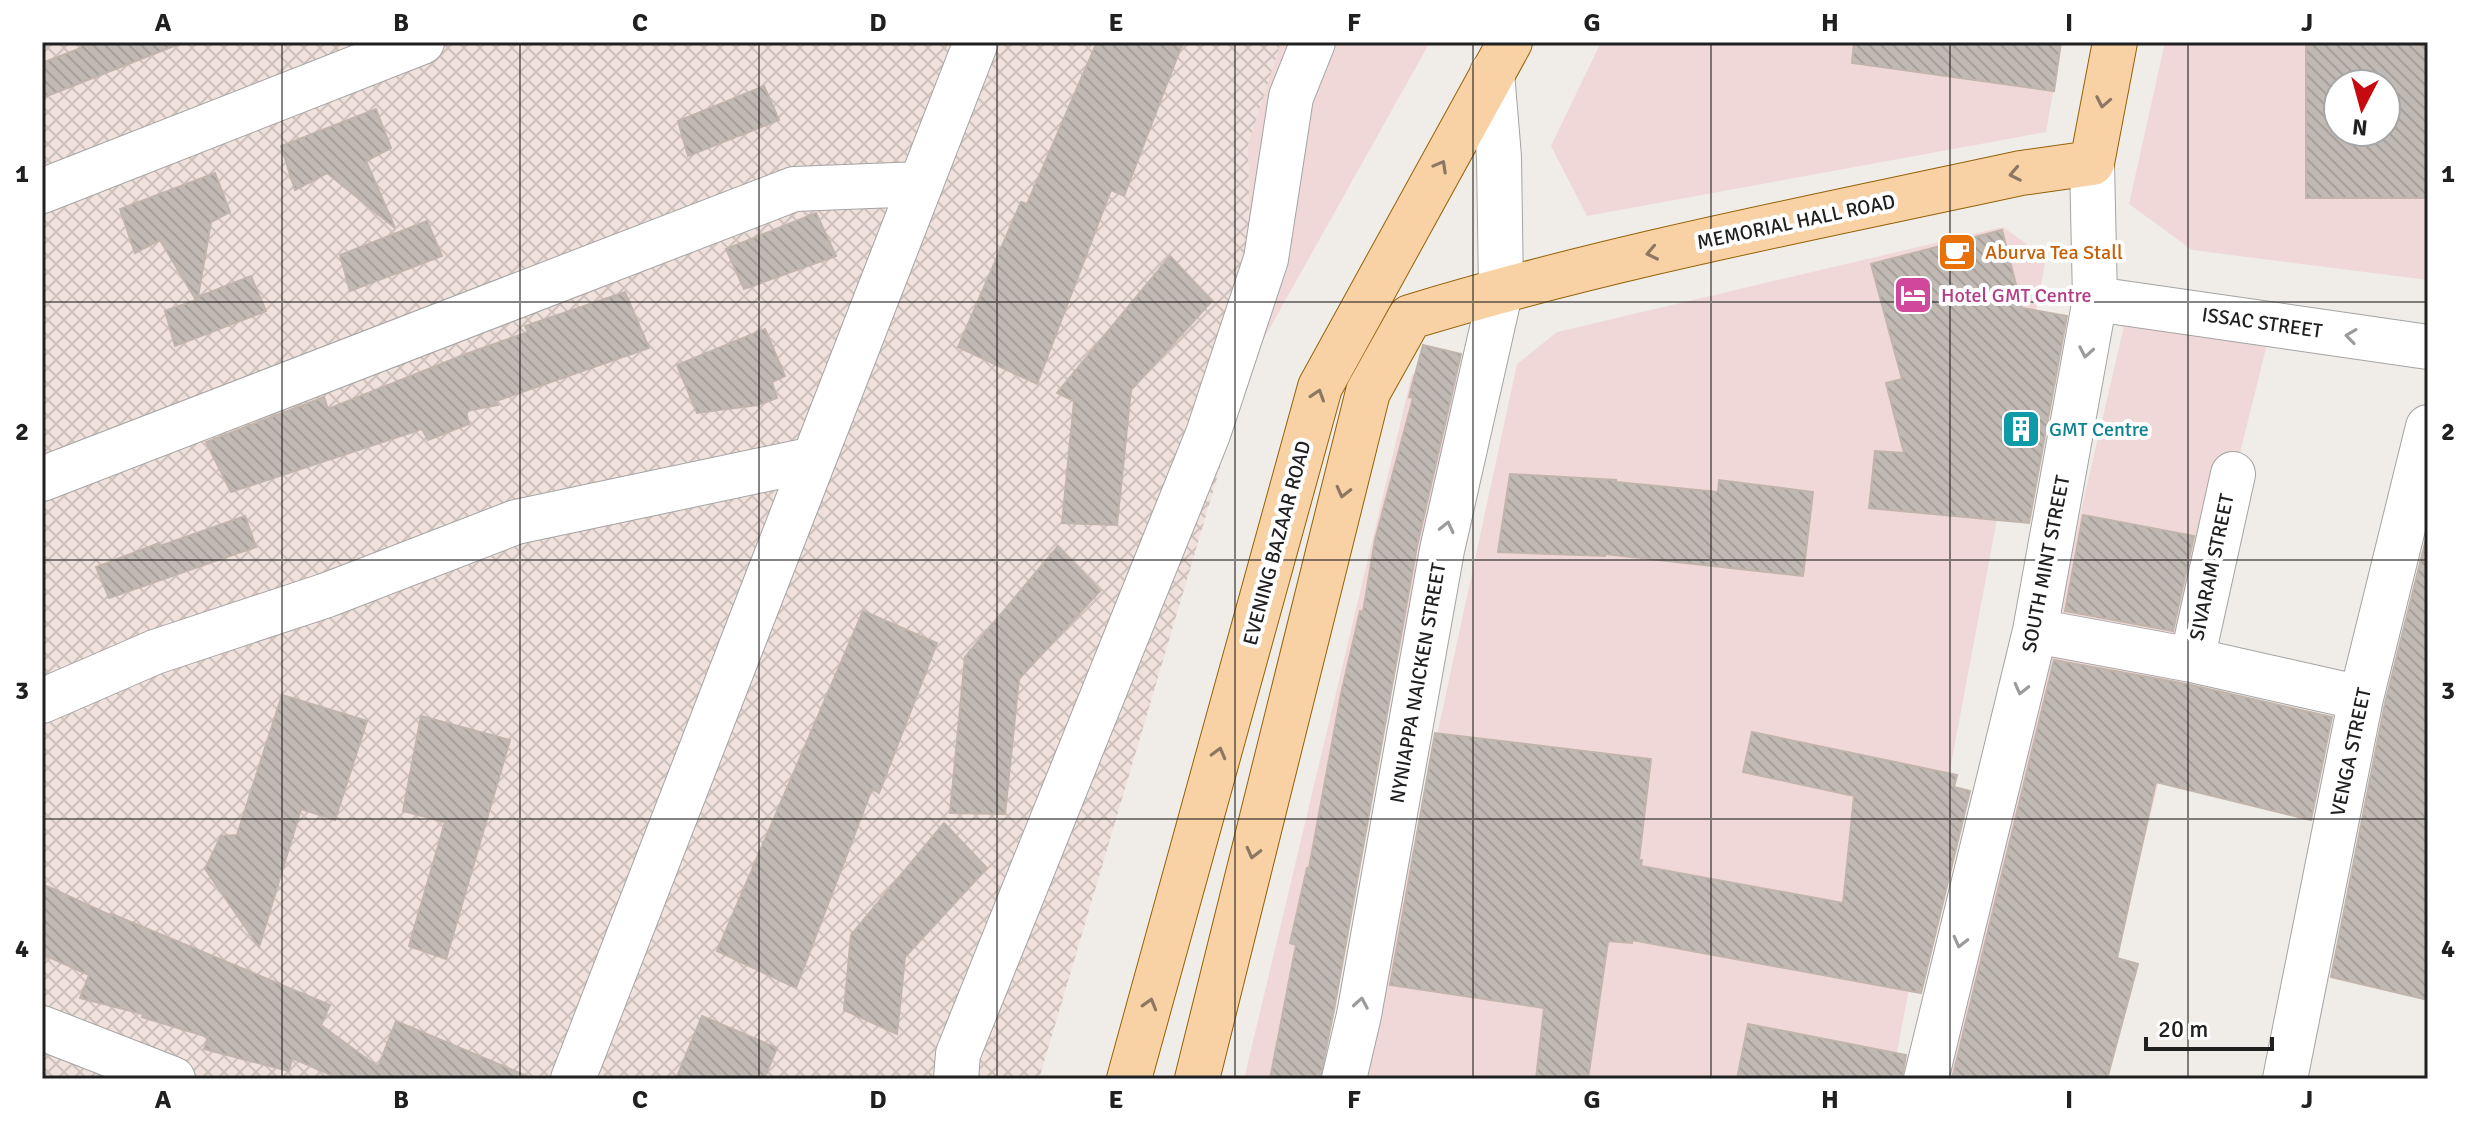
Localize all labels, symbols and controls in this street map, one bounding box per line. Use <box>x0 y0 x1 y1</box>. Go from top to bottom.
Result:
text: A <box>155 7 172 39</box>
text: B <box>393 7 409 39</box>
text: C <box>632 7 648 39</box>
text: D <box>869 7 887 39</box>
text: E <box>1109 7 1123 39</box>
text: F <box>1347 7 1361 39</box>
text: G <box>1583 7 1601 39</box>
text: H <box>1821 7 1839 39</box>
text: I <box>2065 7 2073 39</box>
text: J <box>2301 7 2313 39</box>
north arrow <box>2322 68 2402 148</box>
one-way arrow <box>2096 95 2113 109</box>
text: N <box>2351 113 2369 142</box>
text: 1 <box>15 158 29 190</box>
text: 1 <box>2441 158 2455 190</box>
one-way arrow <box>1431 160 1447 175</box>
one-way arrow <box>2009 165 2022 182</box>
street label: MEMORIAL HALL ROAD <box>1695 189 1897 255</box>
cafe icon: Aburva Tea Stall <box>1936 231 1978 273</box>
place label: Aburva Tea Stall <box>1985 240 2123 265</box>
one-way arrow <box>1645 244 1659 261</box>
hotel icon: Hotel GMT Centre <box>1892 274 1934 316</box>
place label: Hotel GMT Centre <box>1941 283 2092 308</box>
street label: ISSAC STREET <box>2200 302 2324 344</box>
one-way arrow <box>2344 328 2358 345</box>
one-way arrow <box>2078 345 2095 358</box>
one-way arrow <box>1309 389 1325 403</box>
building icon: GMT Centre <box>2000 408 2042 450</box>
text: 2 <box>15 416 29 448</box>
text: 2 <box>2441 416 2455 448</box>
place label: GMT Centre <box>2049 417 2149 442</box>
street label: EVENING BAZAAR ROAD <box>1238 438 1316 648</box>
street label: SOUTH MINT STREET <box>2017 473 2075 655</box>
one-way arrow <box>1335 485 1352 499</box>
street label: SIVARAM STREET <box>2184 491 2240 643</box>
one-way arrow <box>1438 520 1455 534</box>
street label: NYNIAPPA NAICKEN STREET <box>1385 561 1451 805</box>
text: 3 <box>15 675 29 707</box>
text: 3 <box>2441 675 2455 707</box>
one-way arrow <box>2013 682 2030 696</box>
street label: VENGA STREET <box>2325 685 2377 819</box>
one-way arrow <box>1210 747 1226 761</box>
one-way arrow <box>1245 846 1262 860</box>
text: 4 <box>15 933 29 965</box>
text: 4 <box>2441 933 2455 965</box>
one-way arrow <box>1952 935 1969 948</box>
one-way arrow <box>1351 996 1368 1010</box>
one-way arrow <box>1140 997 1157 1011</box>
scale bar <box>2146 1001 2272 1051</box>
text: 20 m <box>2158 1014 2208 1044</box>
text: A <box>155 1084 172 1116</box>
text: B <box>393 1084 409 1116</box>
text: C <box>632 1084 648 1116</box>
text: D <box>869 1084 887 1116</box>
text: E <box>1109 1084 1123 1116</box>
text: F <box>1347 1084 1361 1116</box>
text: G <box>1583 1084 1601 1116</box>
text: H <box>1821 1084 1839 1116</box>
text: I <box>2065 1084 2073 1116</box>
text: J <box>2301 1084 2313 1116</box>

